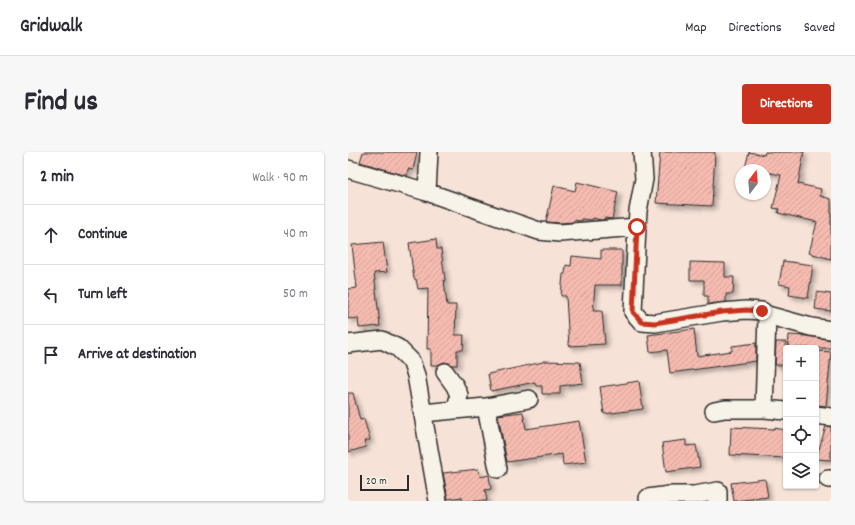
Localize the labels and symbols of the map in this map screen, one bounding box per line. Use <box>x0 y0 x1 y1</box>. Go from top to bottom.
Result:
north arrow <box>735 164 771 200</box>
route start <box>628 218 646 236</box>
route end <box>753 302 771 320</box>
scale bar <box>360 473 409 492</box>

